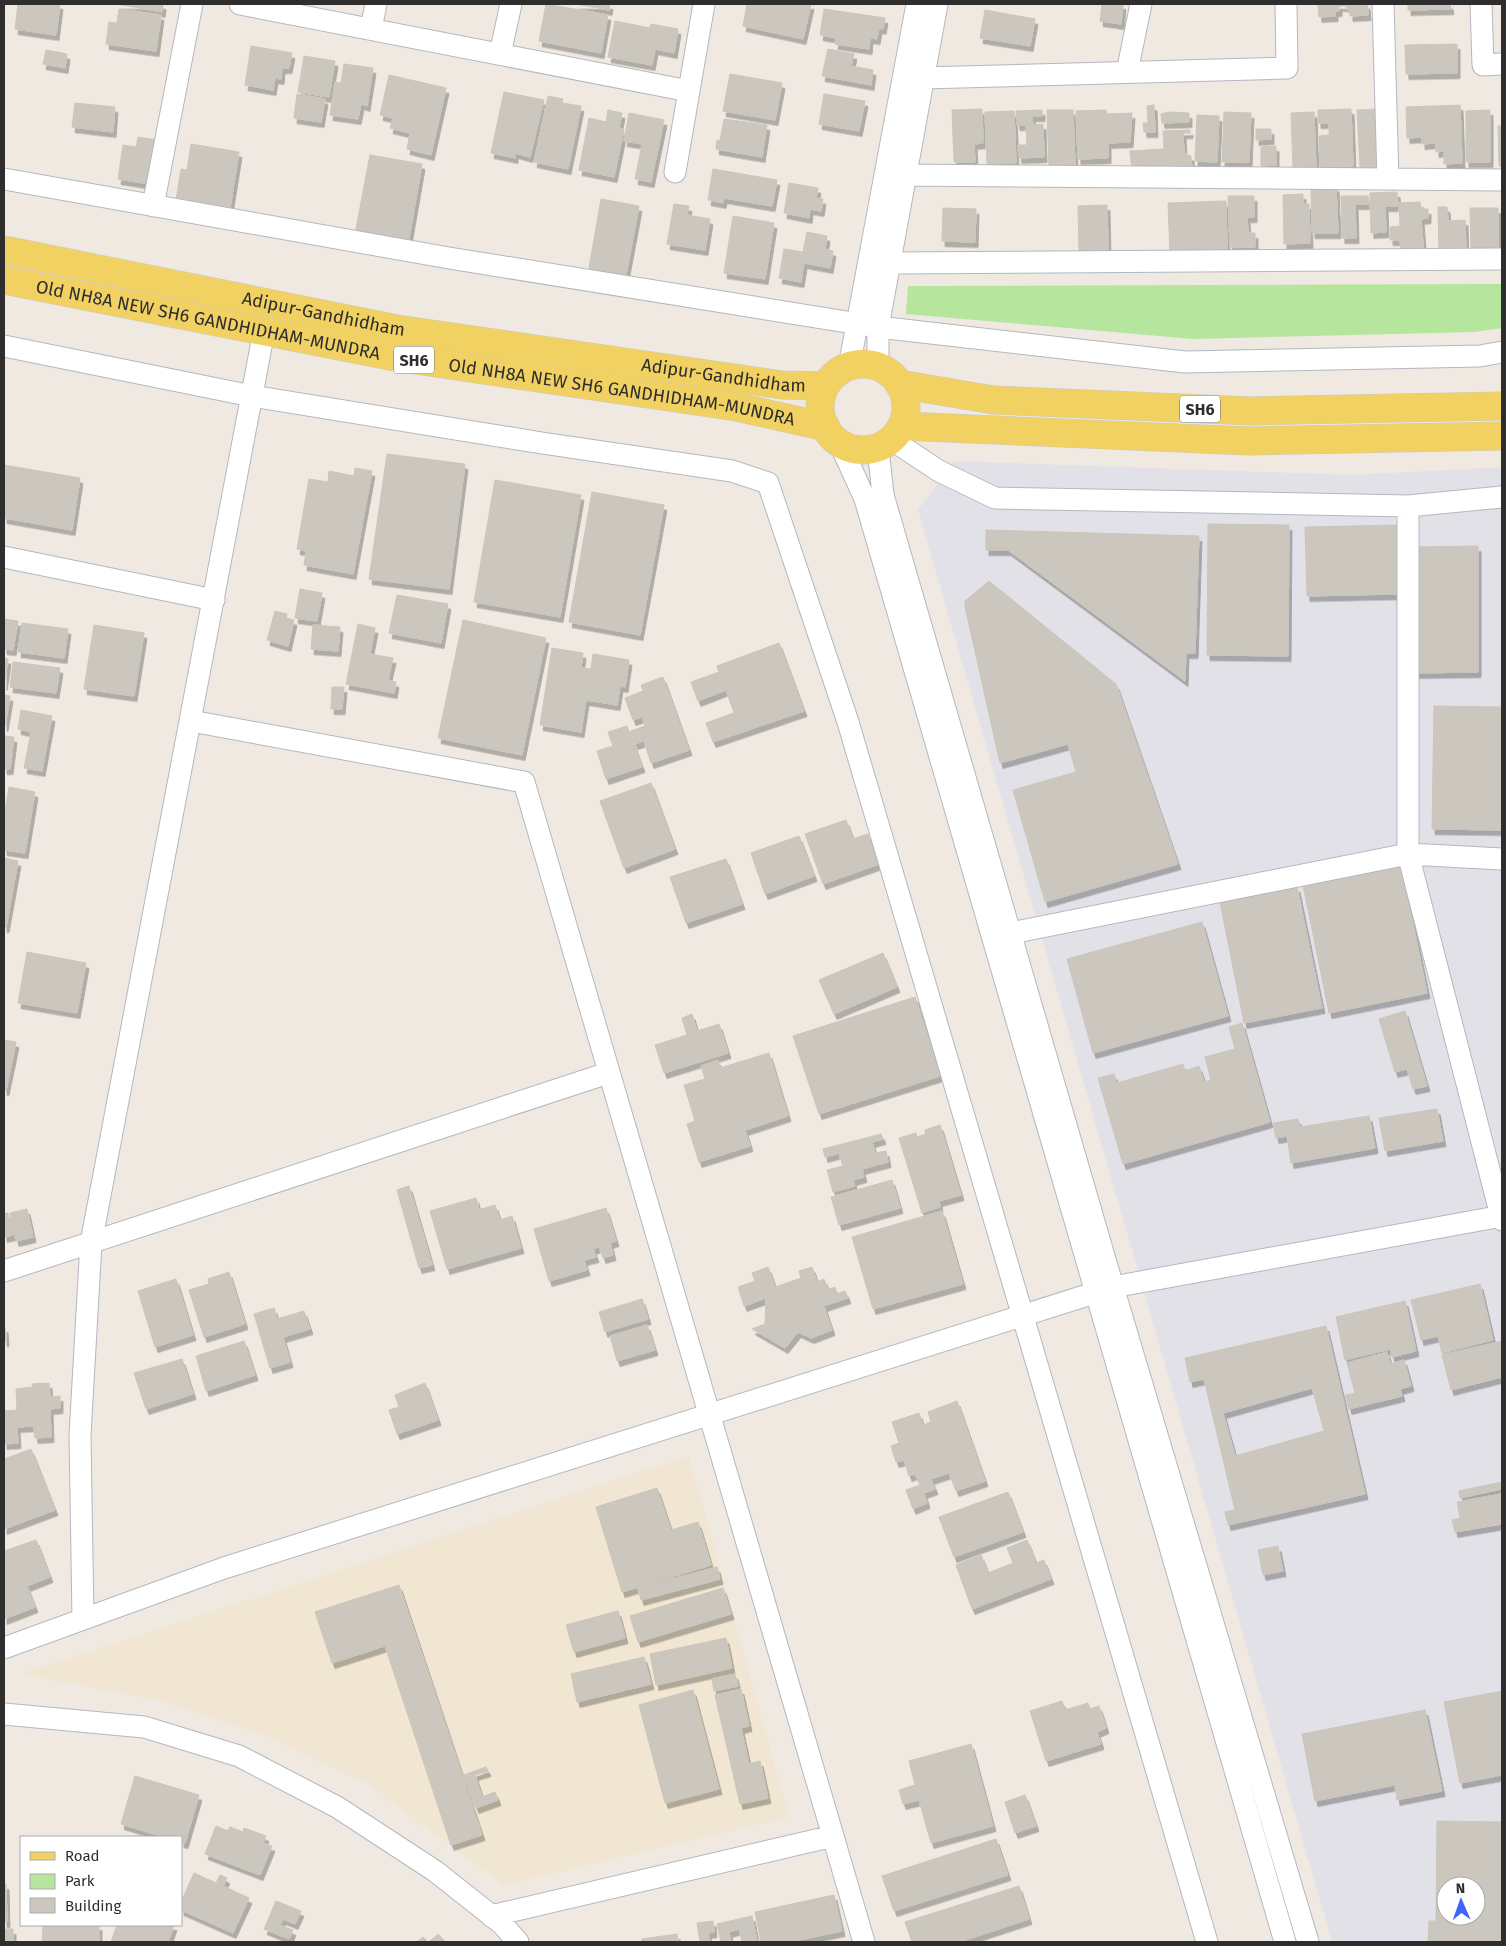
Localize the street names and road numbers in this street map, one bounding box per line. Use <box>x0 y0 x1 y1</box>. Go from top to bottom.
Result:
street label: Old NH8A NEW SH6 GANDHIDHAM-MUNDRA <box>34 276 383 365</box>
street label: Adipur-Gandhidham <box>240 287 406 341</box>
road number: SH6 <box>394 346 434 374</box>
street label: Old NH8A NEW SH6 GANDHIDHAM-MUNDRA <box>447 354 798 431</box>
street label: Adipur-Gandhidham <box>640 354 806 397</box>
road number: SH6 <box>1180 396 1220 422</box>

